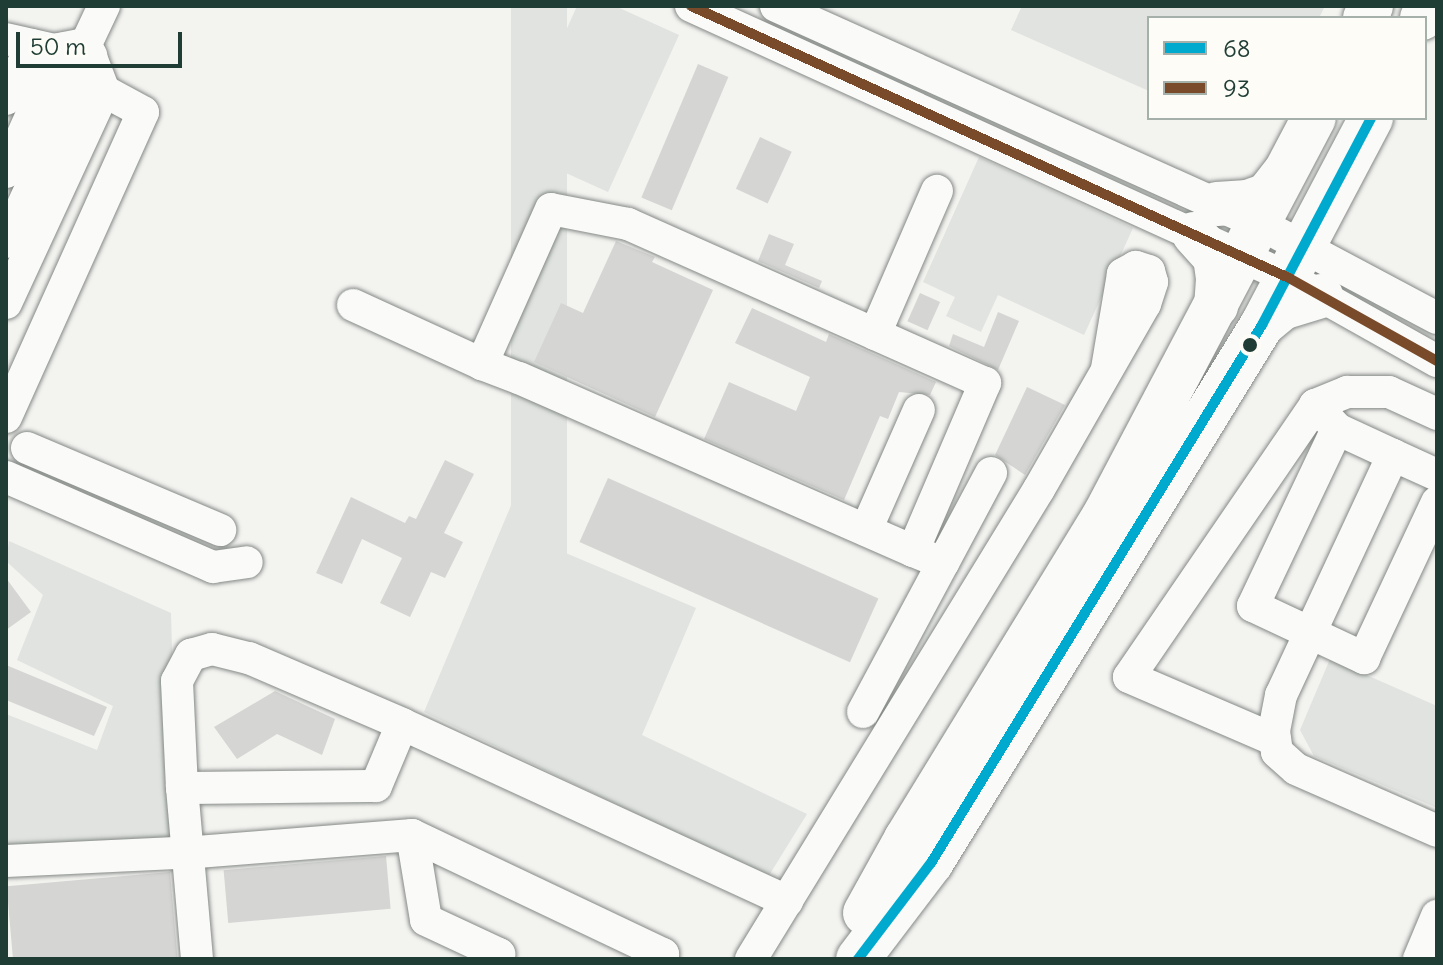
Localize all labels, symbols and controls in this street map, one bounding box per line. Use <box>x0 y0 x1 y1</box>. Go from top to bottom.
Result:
scale bar <box>20 16 186 66</box>
legend <box>1147 16 1427 120</box>
text: 50 m <box>30 31 86 61</box>
text: 68 <box>1223 33 1251 63</box>
text: 93 <box>1223 73 1250 103</box>
unlabelled marker <box>1242 337 1258 353</box>

